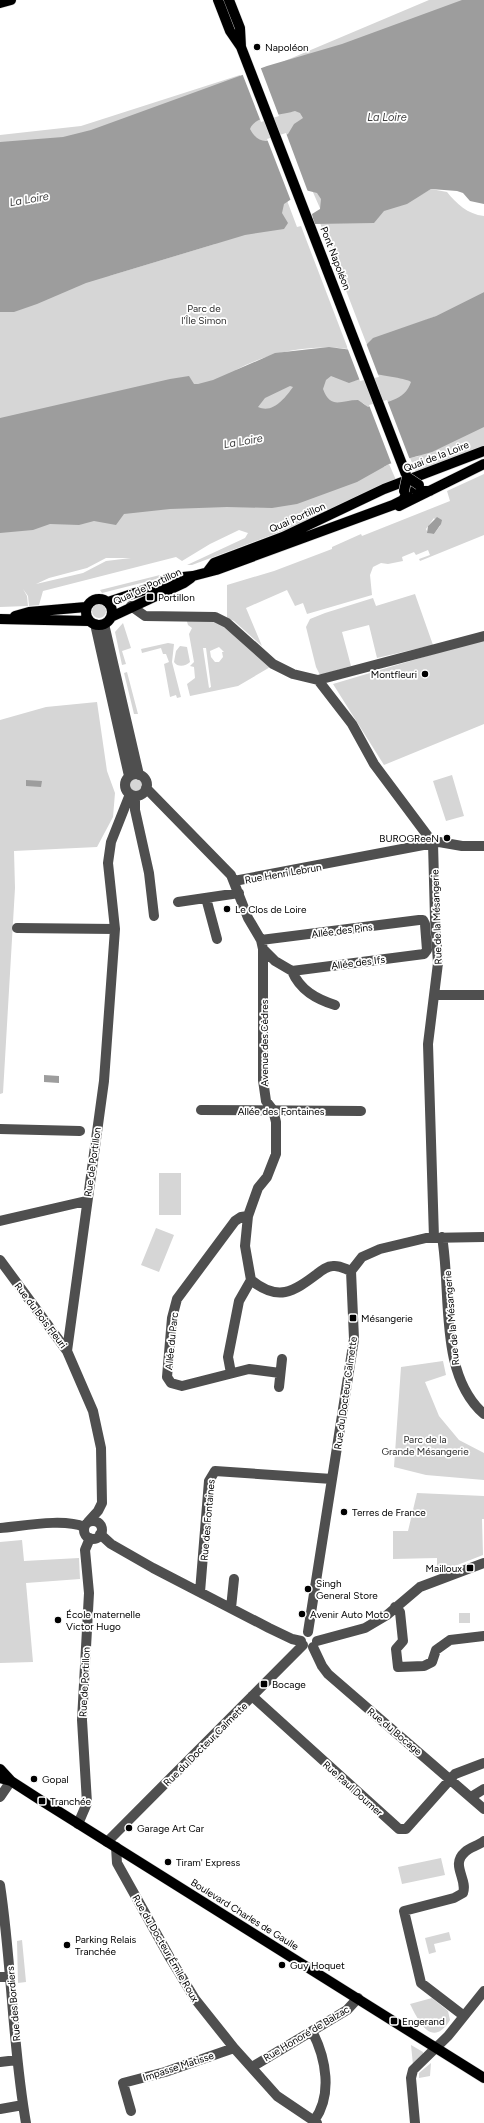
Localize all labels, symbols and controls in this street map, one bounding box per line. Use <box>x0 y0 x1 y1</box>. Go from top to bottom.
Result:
place label: Napoléon <box>265 41 309 54</box>
marker: Napoléon <box>252 42 262 52</box>
water label: La Loire <box>367 111 407 124</box>
water label: La Loire <box>9 190 50 209</box>
street label: Pont Napoléon <box>317 225 354 292</box>
park label: Parc de l'Île Simon <box>181 302 227 327</box>
water label: La Loire <box>223 432 264 451</box>
street label: Quai de la Loire <box>402 438 471 475</box>
street label: Quai Portillon <box>267 499 328 536</box>
street label: Quai de Portillon <box>111 565 183 607</box>
place label: Portillon <box>158 591 195 603</box>
marker: Portillon <box>145 592 155 602</box>
place label: Montfleuri <box>371 668 417 681</box>
marker: Montfleuri <box>420 669 430 679</box>
place label: BUROGReeN <box>379 832 439 845</box>
marker: BUROGReeN <box>442 833 452 843</box>
street label: Rue Henri Lebrun <box>244 860 323 887</box>
street label: Rue de la Mésangerie <box>428 869 445 965</box>
place label: Le Clos de Loire <box>235 903 307 916</box>
marker: Le Clos de Loire <box>222 904 232 914</box>
street label: Allée des Pins <box>311 920 374 941</box>
street label: Allée des Ifs <box>330 953 386 972</box>
street label: Avenue des Cèdres <box>258 999 271 1086</box>
street label: Allée des Fontaines <box>238 1105 325 1118</box>
street label: Rue de Portillon <box>81 1126 104 1198</box>
street label: Rue de la Mésangerie <box>441 1269 462 1366</box>
street label: Rue du Bois Fleuri <box>12 1280 70 1351</box>
street label: Allée du Parc <box>162 1311 181 1371</box>
place label: Mésangerie <box>361 1312 413 1325</box>
marker: Mésangerie <box>348 1313 358 1323</box>
street label: Rue du Docteur Calmette <box>331 1335 360 1450</box>
park label: Parc de la Grande Mésangerie <box>381 1433 469 1458</box>
street label: Rue des Fontaines <box>197 1478 218 1561</box>
place label: Terres de France <box>352 1506 426 1519</box>
marker: Terres de France <box>339 1507 349 1517</box>
place label: Mailloux <box>426 1562 462 1575</box>
marker: Mailloux <box>465 1563 475 1573</box>
place label: Singh General Store <box>316 1577 378 1602</box>
marker: Singh General Store <box>303 1584 313 1594</box>
place label: École maternelle Victor Hugo <box>66 1608 141 1633</box>
place label: Avenir Auto Moto <box>310 1608 389 1621</box>
marker: Avenir Auto Moto <box>297 1609 307 1619</box>
marker: École maternelle Victor Hugo <box>53 1615 63 1625</box>
street label: Rue de Portillon <box>76 1646 93 1717</box>
place label: Bocage <box>272 1678 306 1691</box>
marker: Bocage <box>259 1679 269 1689</box>
street label: Rue du Docteur Calmette <box>160 1699 251 1789</box>
street label: Rue du Bocage <box>365 1705 425 1758</box>
street label: Rue Paul Doumer <box>320 1758 386 1819</box>
place label: Gopal <box>42 1773 69 1786</box>
marker: Gopal <box>29 1774 39 1784</box>
place label: Tranchée <box>50 1795 92 1808</box>
marker: Tranchée <box>37 1796 47 1806</box>
place label: Garage Art Car <box>137 1822 205 1835</box>
marker: Garage Art Car <box>124 1823 134 1833</box>
place label: Tiram' Express <box>176 1856 240 1869</box>
marker: Tiram' Express <box>163 1857 173 1867</box>
street label: Boulevard Charles de Gaulle <box>188 1876 302 1953</box>
street label: Rue du Docteur Émile Roux <box>130 1892 202 2004</box>
place label: Parking Relais Tranchée <box>75 1933 137 1958</box>
marker: Parking Relais Tranchée <box>62 1940 72 1950</box>
place label: Guy Hoquet <box>290 1959 345 1972</box>
marker: Guy Hoquet <box>277 1960 287 1970</box>
street label: Rue des Bordiers <box>4 1966 23 2042</box>
street label: Rue Honoré de Balzac <box>261 2002 352 2064</box>
place label: Engerand <box>402 2015 445 2028</box>
marker: Engerand <box>389 2016 399 2026</box>
street label: Impasse Matisse <box>141 2049 216 2084</box>

